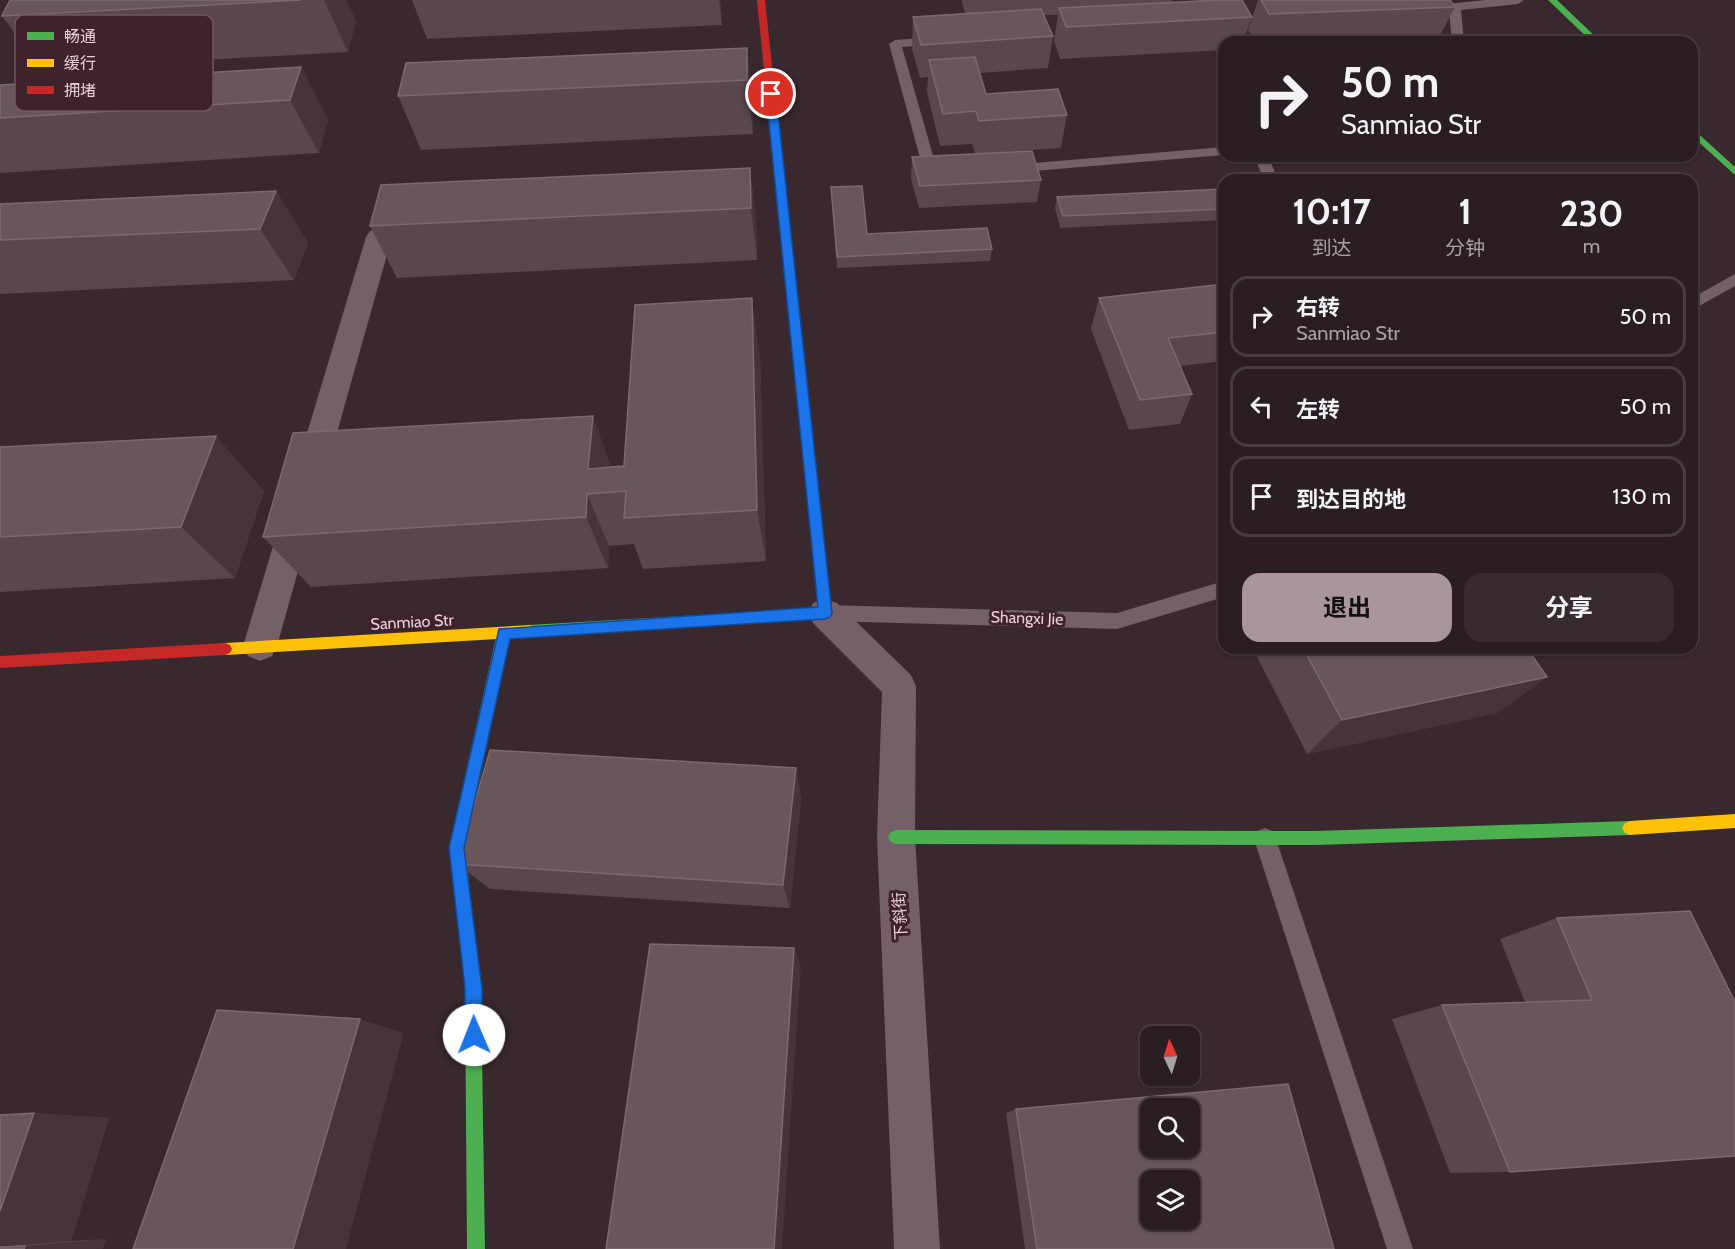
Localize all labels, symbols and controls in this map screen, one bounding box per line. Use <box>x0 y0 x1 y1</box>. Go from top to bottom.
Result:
legend <box>15 15 213 111</box>
text: 畅通 <box>64 27 96 46</box>
text: 缓行 <box>64 54 96 73</box>
text: 50 m <box>1341 56 1439 108</box>
icon: right <box>1242 60 1320 138</box>
pin <box>745 68 796 119</box>
icon: arrive <box>754 77 787 110</box>
text: 拥堵 <box>64 81 96 100</box>
text: Sanmiao Str <box>1341 108 1481 141</box>
text: 10:17 <box>1292 189 1371 233</box>
text: 1 <box>1459 189 1472 233</box>
text: 230 <box>1560 191 1624 235</box>
text: m <box>1583 234 1600 258</box>
text: 到达 <box>1312 236 1352 260</box>
text: 分钟 <box>1445 236 1485 260</box>
text: 右转 <box>1296 294 1340 321</box>
icon: right <box>1245 300 1278 333</box>
text: 50 m <box>1619 303 1671 330</box>
text: Sanmiao Str <box>1296 321 1400 345</box>
icon: left <box>1245 390 1278 423</box>
text: 50 m <box>1619 393 1671 420</box>
text: 左转 <box>1296 396 1340 423</box>
icon: arrive <box>1245 480 1278 513</box>
text: 130 m <box>1612 483 1671 510</box>
text: 到达目的地 <box>1296 486 1406 513</box>
button: 退出 <box>1242 573 1452 642</box>
button: 分享 <box>1464 573 1674 642</box>
street label: Shangxi Jie <box>990 607 1064 629</box>
street label: Sanmiao Str <box>370 610 455 634</box>
street label: 下斜街 <box>889 892 911 940</box>
position arrow <box>442 1003 506 1067</box>
north arrow <box>1140 1026 1200 1086</box>
map controls <box>1140 1026 1200 1230</box>
button: search <box>1140 1098 1200 1158</box>
button: layers <box>1140 1170 1200 1230</box>

